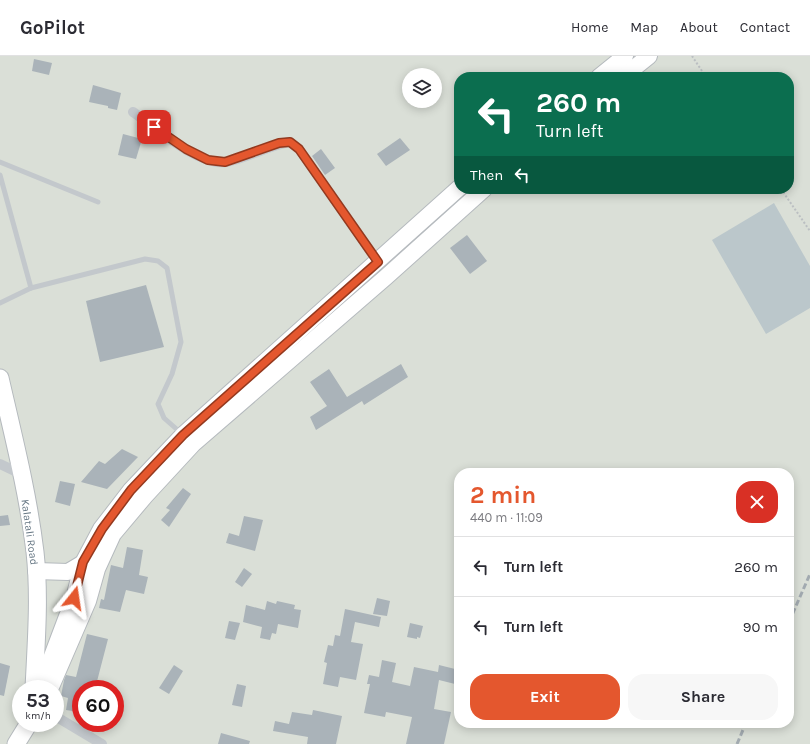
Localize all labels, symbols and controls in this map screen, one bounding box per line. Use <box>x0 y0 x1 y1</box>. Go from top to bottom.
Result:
text: GoPilot <box>20 17 85 39</box>
text: Home <box>571 19 608 36</box>
text: Map <box>630 19 658 36</box>
text: About <box>680 19 718 36</box>
text: Contact <box>740 19 790 36</box>
map controls <box>402 68 442 108</box>
button: layers <box>402 68 442 108</box>
text: 260 m <box>536 86 621 119</box>
icon: left <box>470 88 522 140</box>
pin <box>137 110 171 144</box>
icon: arrive <box>143 116 165 138</box>
text: Turn left <box>536 120 604 142</box>
icon: left <box>511 164 533 186</box>
text: Then <box>470 166 503 184</box>
text: 2 min <box>470 481 536 509</box>
button: close <box>736 481 778 523</box>
street label: Kalatali Road <box>18 498 41 566</box>
text: 440 m · 11:09 <box>470 510 543 525</box>
icon: left <box>470 556 492 578</box>
text: Turn left <box>504 558 563 576</box>
text: 260 m <box>734 558 778 576</box>
position arrow <box>53 577 95 619</box>
icon: left <box>470 616 492 638</box>
text: Turn left <box>504 618 563 636</box>
text: 90 m <box>743 618 778 636</box>
button: Exit <box>470 674 620 720</box>
button: Share <box>628 674 778 720</box>
speed limit sign: 60 <box>72 680 124 732</box>
text: 53 <box>26 689 50 712</box>
text: km/h <box>25 710 51 722</box>

